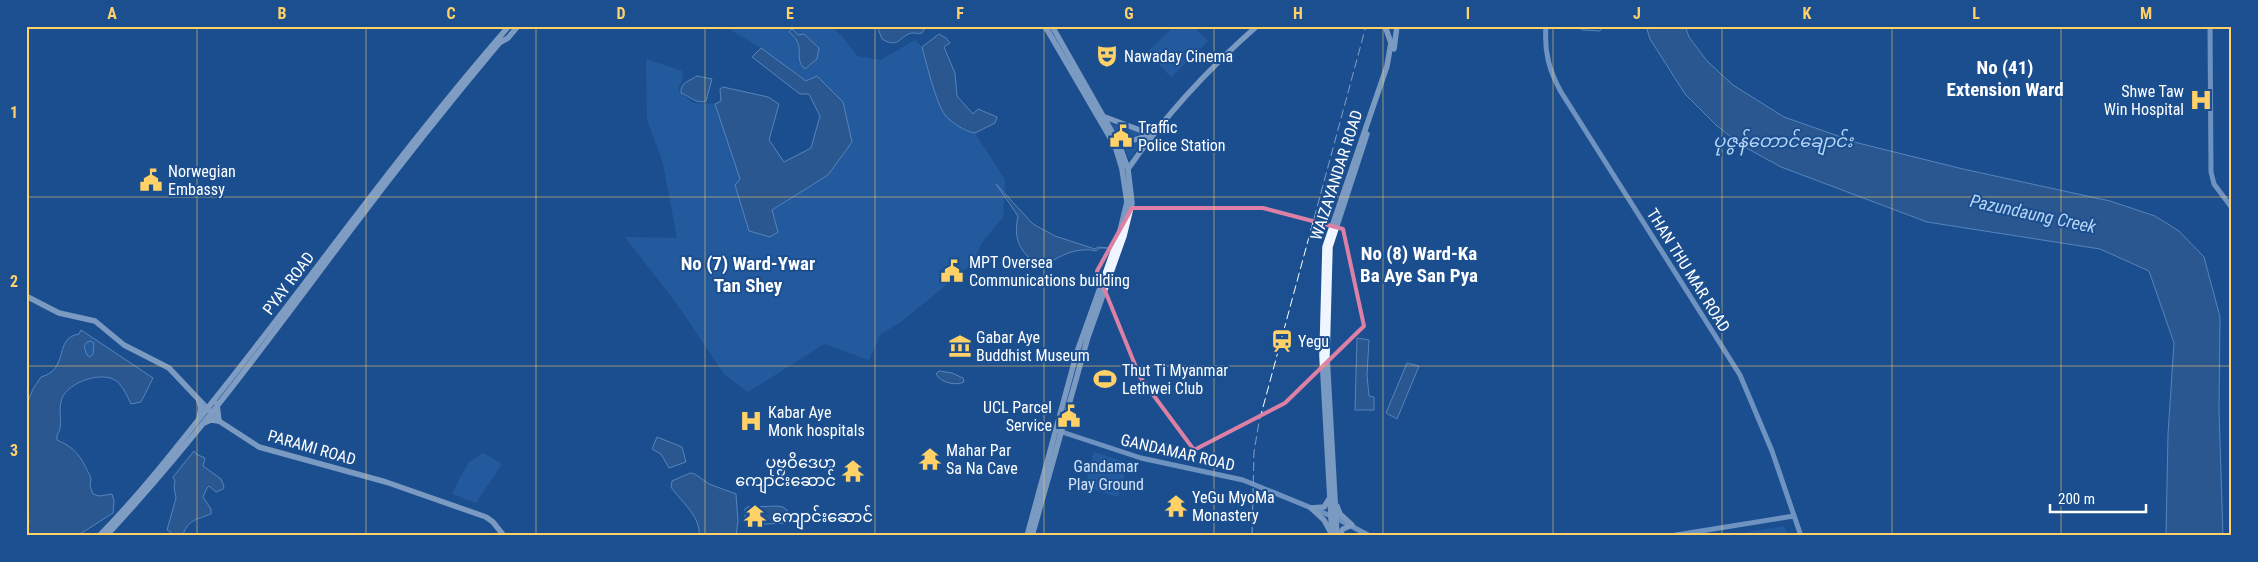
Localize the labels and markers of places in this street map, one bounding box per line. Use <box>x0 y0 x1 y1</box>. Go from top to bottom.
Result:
theatre icon: Nawaday Cinema <box>1094 43 1120 69</box>
place label: Nawaday Cinema <box>1124 47 1233 66</box>
place label: Shwe Taw Win Hospital <box>2104 82 2184 119</box>
hospital icon: Shwe Taw Win Hospital <box>2188 87 2214 113</box>
place label: Traffic Police Station <box>1138 118 1226 155</box>
public building icon: Traffic Police Station <box>1108 123 1134 149</box>
place label: Norwegian Embassy <box>168 162 236 199</box>
public building icon: Norwegian Embassy <box>138 167 164 193</box>
place label: MPT Oversea Communications building <box>969 253 1130 290</box>
public building icon: MPT Oversea Communications building <box>939 258 965 284</box>
place label: Gabar Aye Buddhist Museum <box>976 328 1090 365</box>
station icon: Yegu <box>1269 328 1295 354</box>
place label: Yegu <box>1298 332 1329 351</box>
museum icon: Gabar Aye Buddhist Museum <box>947 333 973 359</box>
place label: Thut Ti Myanmar Lethwei Club <box>1122 361 1228 398</box>
sports icon: Thut Ti Myanmar Lethwei Club <box>1092 366 1118 392</box>
place label: UCL Parcel Service <box>983 398 1052 435</box>
place label: Kabar Aye Monk hospitals <box>768 403 865 440</box>
public building icon: UCL Parcel Service <box>1056 403 1082 429</box>
hospital icon: Kabar Aye Monk hospitals <box>738 408 764 434</box>
place label: Mahar Par Sa Na Cave <box>946 441 1018 478</box>
temple icon: Mahar Par Sa Na Cave <box>917 446 943 472</box>
place label: ပုဗ္ဗဝိဒေဟ ကျောင်းဆောင် <box>735 452 836 494</box>
temple icon: ပုဗ္ဗဝိဒေဟ ကျောင်းဆောင် <box>840 458 866 484</box>
place label: YeGu MyoMa Monastery <box>1192 488 1275 525</box>
temple icon: YeGu MyoMa Monastery <box>1163 493 1189 519</box>
temple icon: ကျောင်းဆောင် <box>742 503 768 529</box>
place label: ကျောင်းဆောင် <box>772 505 873 530</box>

